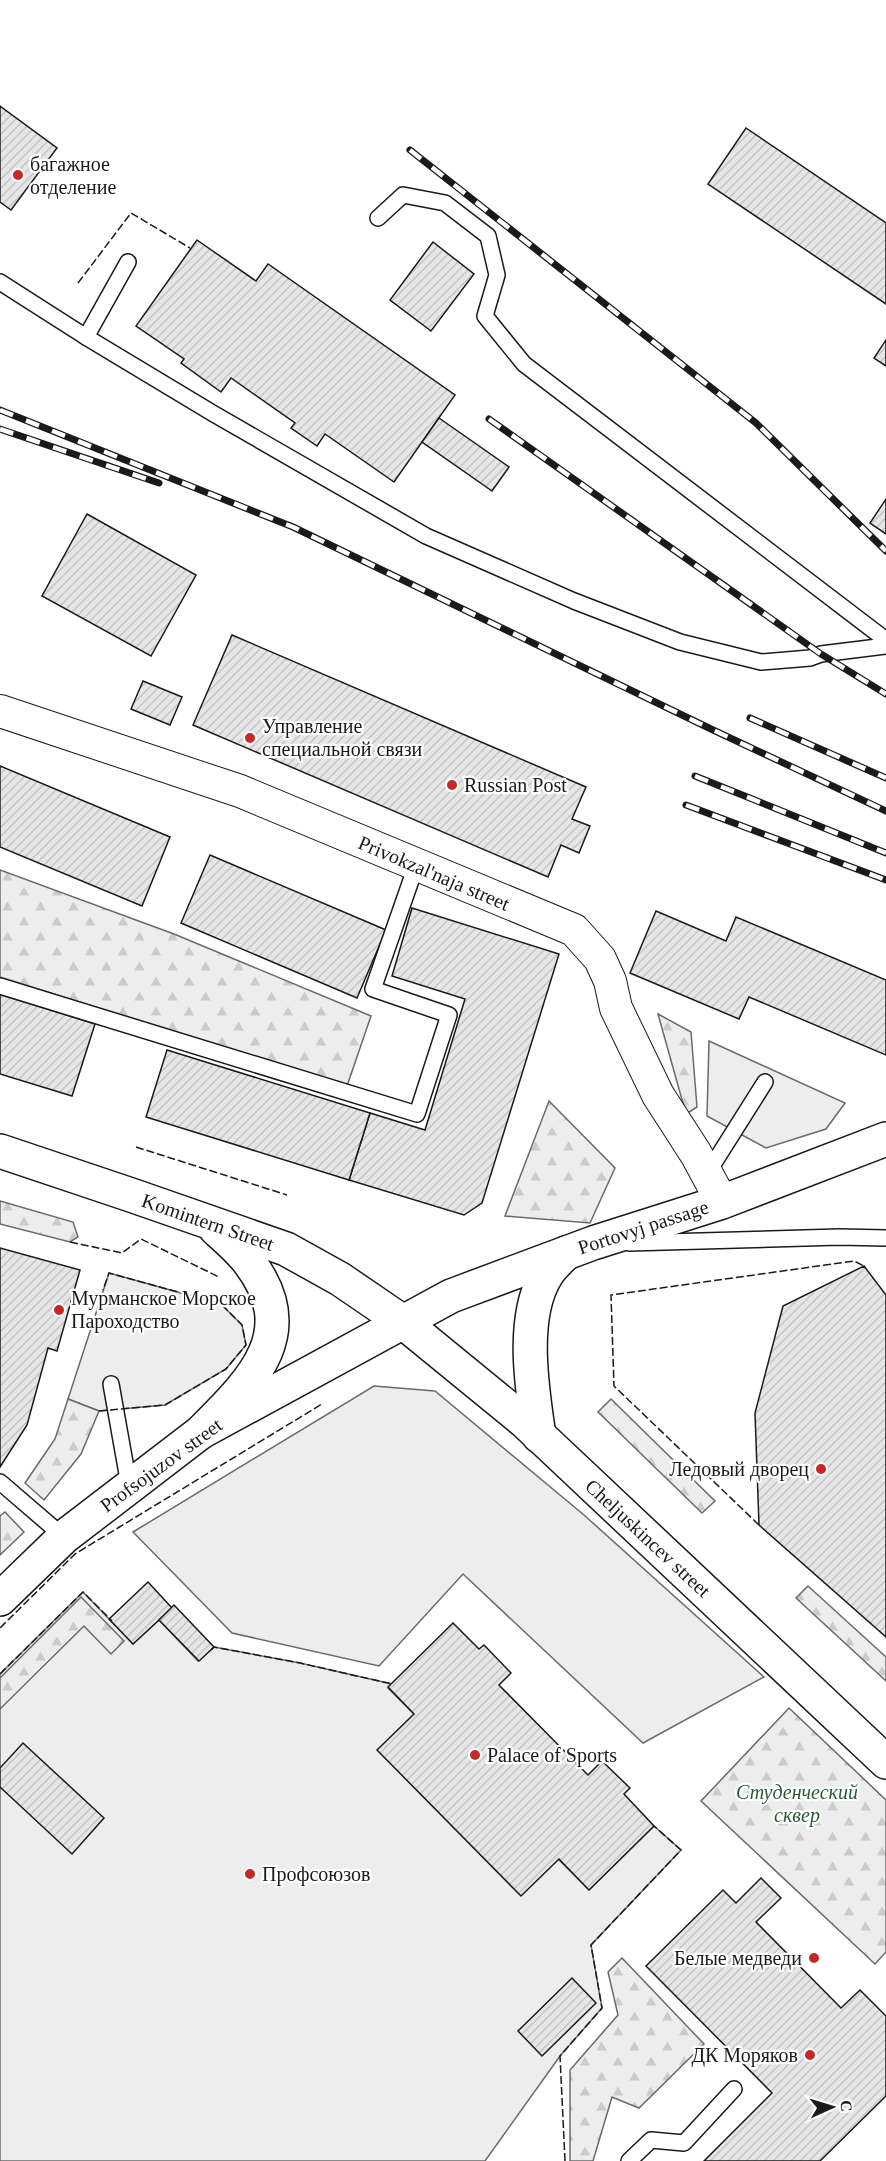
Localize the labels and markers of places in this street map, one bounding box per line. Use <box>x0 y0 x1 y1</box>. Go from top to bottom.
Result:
place label: багажное отделение <box>30 153 117 199</box>
marker: багажное отделение <box>11 168 25 182</box>
place label: Управление специальной связи <box>262 715 423 761</box>
marker: Управление специальной связи <box>243 731 257 745</box>
place label: Russian Post <box>464 774 567 796</box>
marker: Russian Post <box>445 778 459 792</box>
place label: Мурманское Морское Пароходство <box>71 1287 256 1333</box>
marker: Мурманское Морское Пароходство <box>52 1303 66 1317</box>
place label: Ледовый дворец <box>669 1458 809 1481</box>
marker: Ледовый дворец <box>814 1462 828 1476</box>
place label: Palace of Sports <box>487 1744 617 1767</box>
marker: Palace of Sports <box>468 1748 482 1762</box>
place label: Профсоюзов <box>262 1863 370 1886</box>
marker: Профсоюзов <box>243 1867 257 1881</box>
place label: Белые медведи <box>674 1947 802 1970</box>
marker: Белые медведи <box>807 1951 821 1965</box>
place label: ДК Моряков <box>691 2044 798 2067</box>
marker: ДК Моряков <box>803 2048 817 2062</box>

